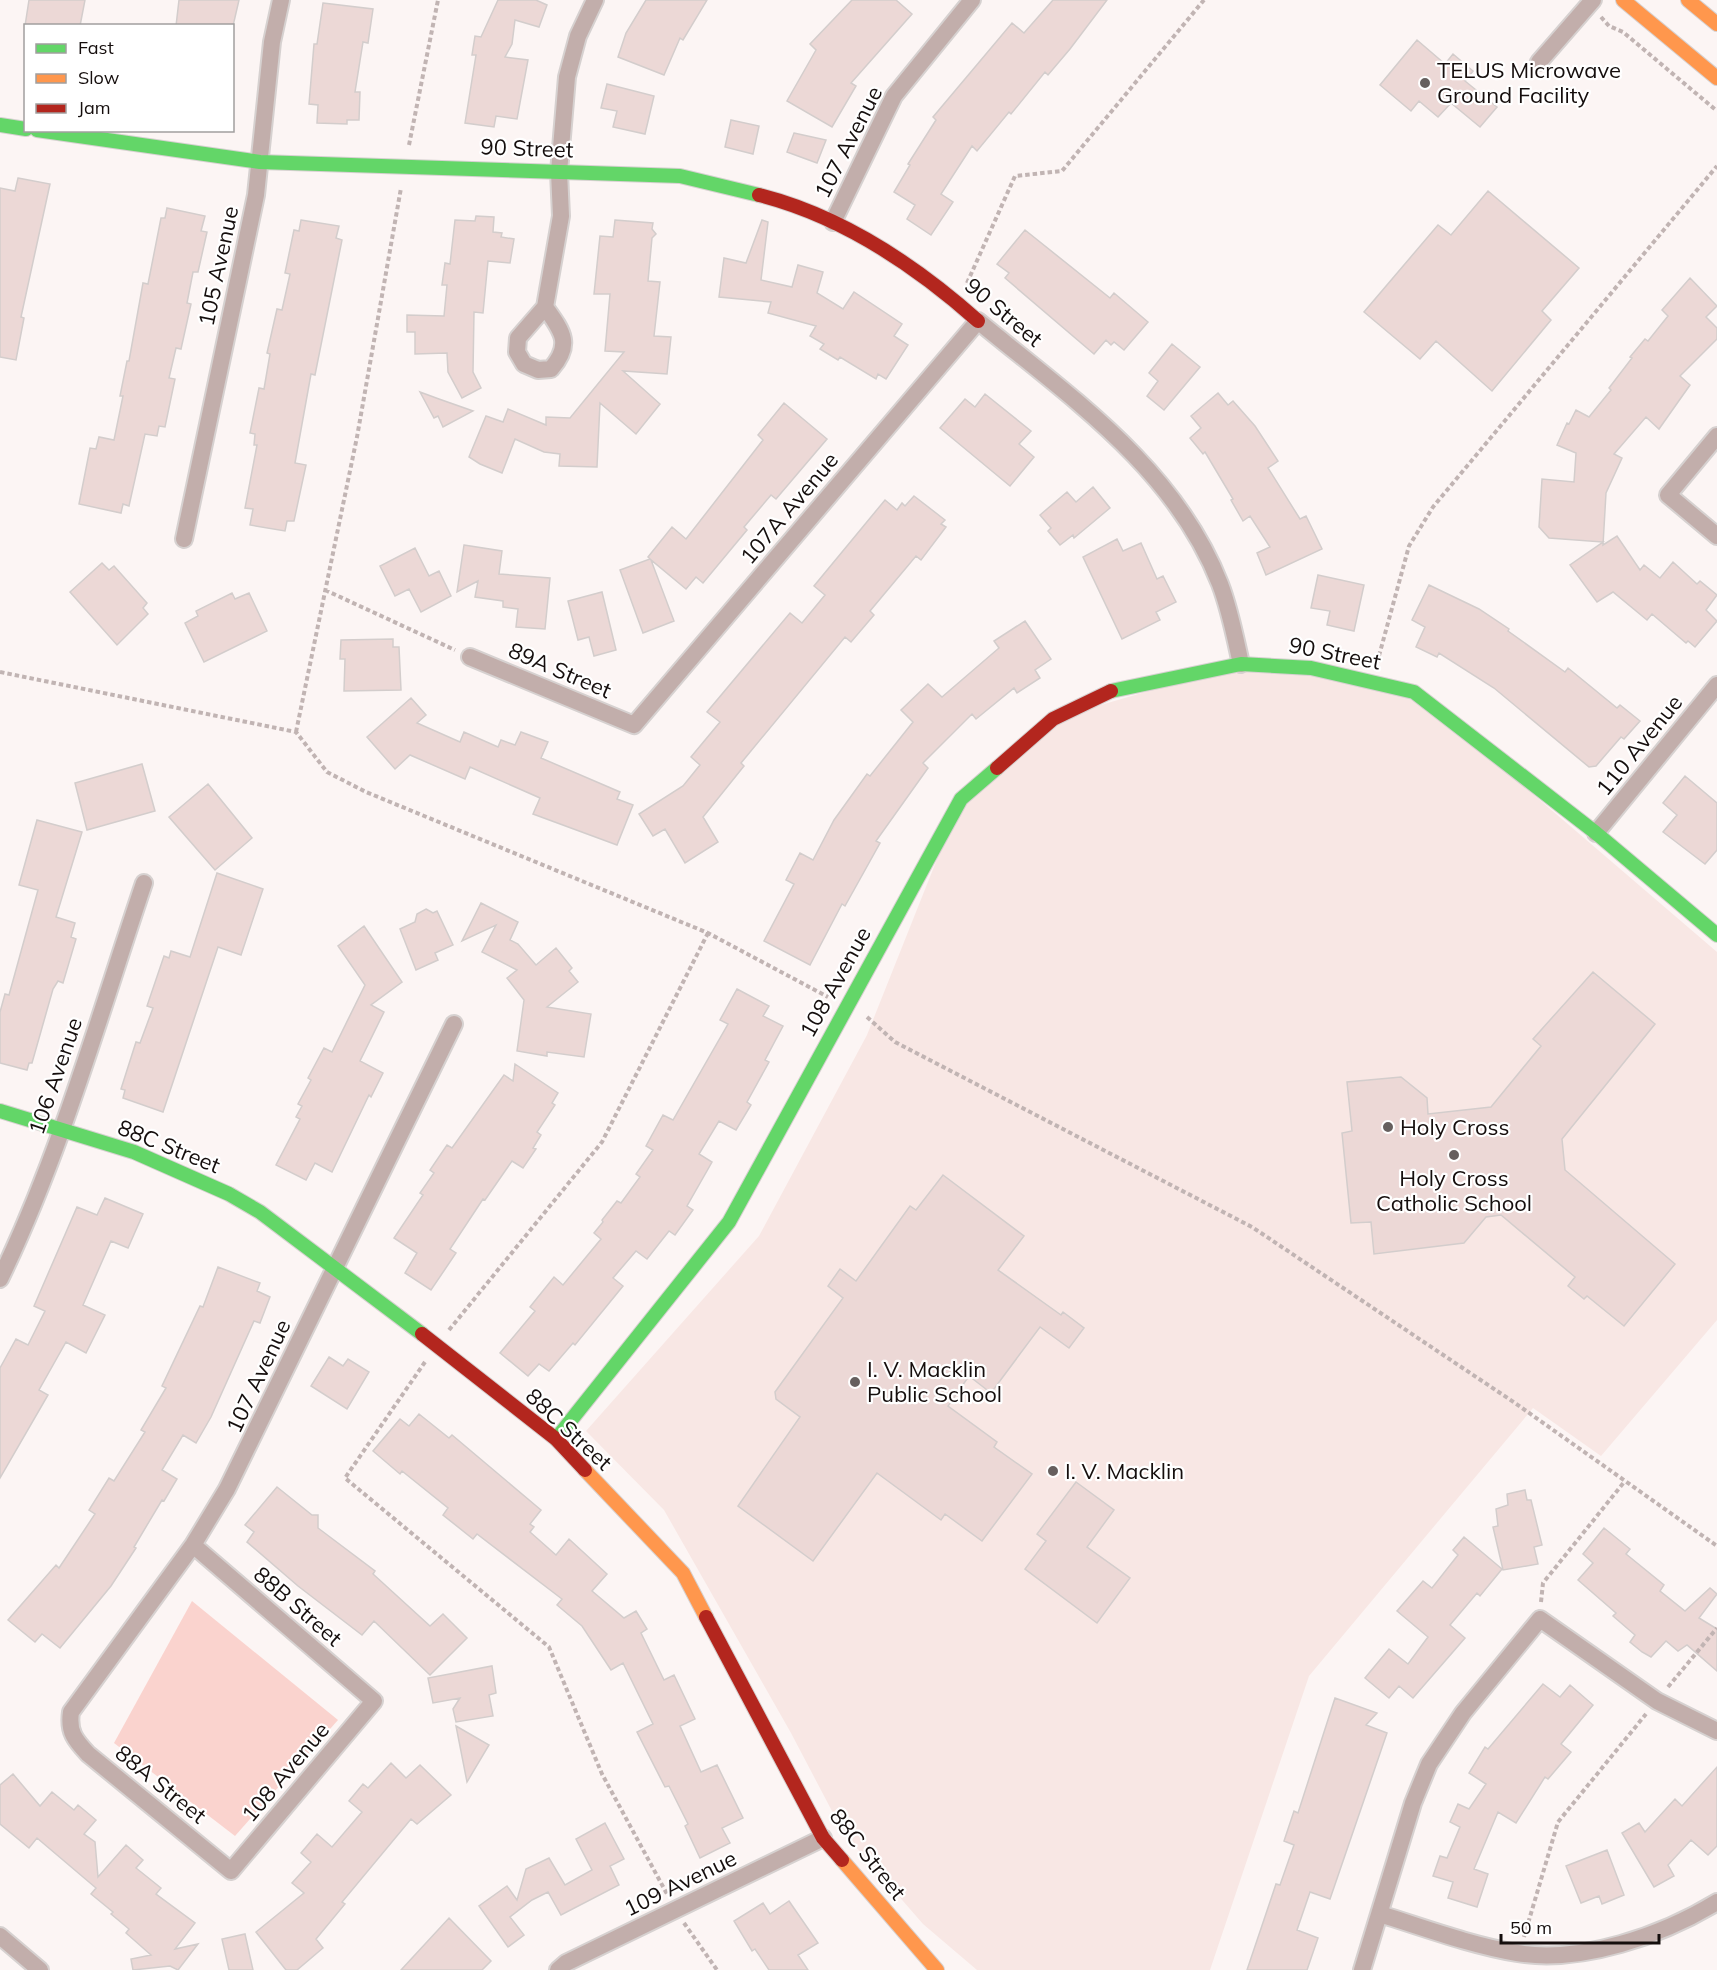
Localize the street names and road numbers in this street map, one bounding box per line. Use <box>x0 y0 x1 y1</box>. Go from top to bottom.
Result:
street label: 107 Avenue <box>808 81 888 203</box>
street label: 90 Street <box>480 132 574 164</box>
street label: 105 Avenue <box>192 203 244 329</box>
street label: 90 Street <box>959 271 1049 353</box>
street label: 107A Avenue <box>734 446 844 570</box>
street label: 90 Street <box>1287 630 1384 676</box>
street label: 89A Street <box>504 636 616 704</box>
street label: 110 Avenue <box>1590 689 1688 801</box>
street label: 108 Avenue <box>793 922 877 1042</box>
street label: 106 Avenue <box>22 1014 88 1138</box>
street label: 88C Street <box>114 1113 225 1179</box>
street label: 107 Avenue <box>220 1315 296 1437</box>
street label: 88C Street <box>520 1382 618 1476</box>
street label: 88B Street <box>248 1560 348 1652</box>
street label: 108 Avenue <box>235 1716 335 1828</box>
street label: 88A Street <box>110 1739 212 1829</box>
street label: 88C Street <box>824 1803 912 1905</box>
street label: 109 Avenue <box>619 1844 741 1922</box>

